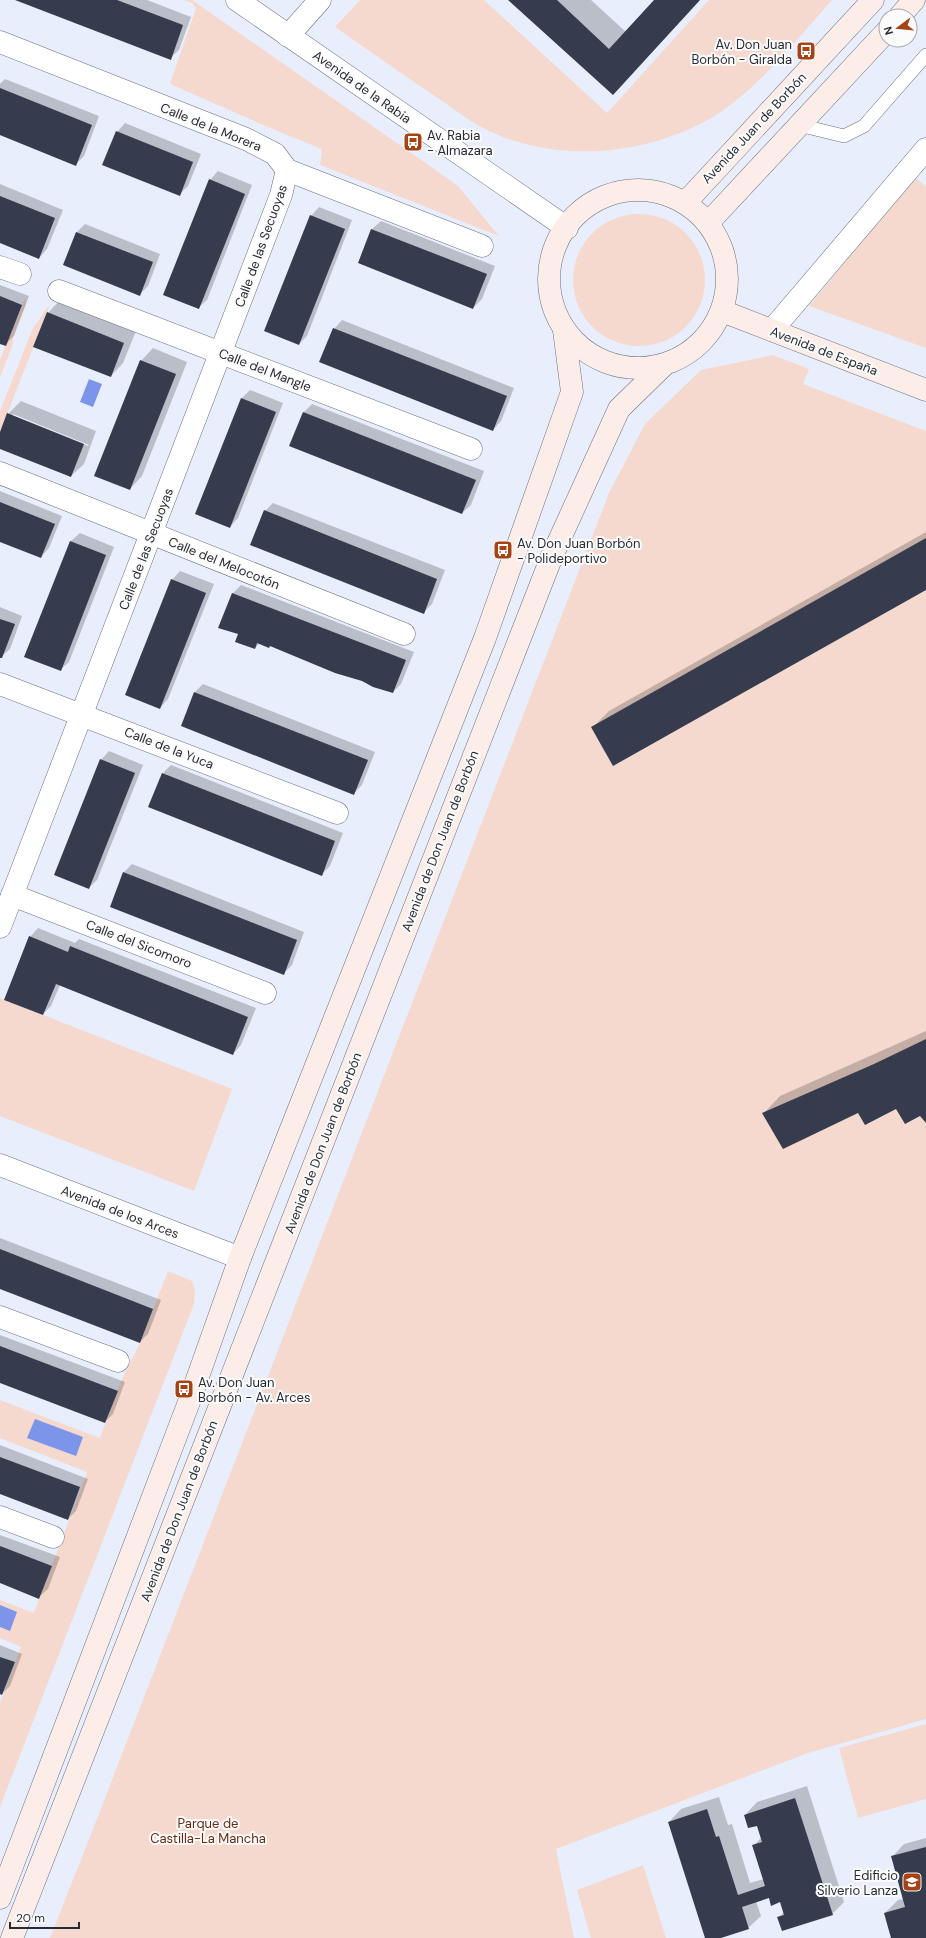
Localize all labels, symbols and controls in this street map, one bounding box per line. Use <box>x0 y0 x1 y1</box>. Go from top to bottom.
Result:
north arrow <box>878 8 918 48</box>
text: N <box>881 25 896 37</box>
place label: Av. Don Juan Borbón - Giralda <box>691 36 792 68</box>
bus stop icon: Av. Don Juan Borbón - Giralda <box>795 40 817 62</box>
street label: Avenida de la Rabia <box>309 47 415 127</box>
street label: Avenida Juan de Borbón <box>698 69 810 187</box>
street label: Calle de la Morera <box>158 99 264 155</box>
place label: Av. Rabia - Almazara <box>427 127 493 159</box>
bus stop icon: Av. Rabia - Almazara <box>402 131 424 153</box>
street label: Calle de las Secuoyas <box>231 182 291 310</box>
street label: Avenida de España <box>768 323 880 379</box>
street label: Calle del Mangle <box>216 345 314 395</box>
street label: Calle de las Secuoyas <box>115 486 177 612</box>
street label: Calle del Melocotón <box>166 533 282 593</box>
place label: Av. Don Juan Borbón - Polideportivo <box>517 535 641 567</box>
bus stop icon: Av. Don Juan Borbón - Polideportivo <box>492 539 514 561</box>
street label: Calle de la Yuca <box>122 723 216 773</box>
street label: Avenida de Don Juan de Borbón <box>398 748 482 934</box>
street label: Calle del Sicomoro <box>84 916 195 972</box>
street label: Avenida de Don Juan de Borbón <box>281 1050 365 1236</box>
street label: Avenida de los Arces <box>58 1182 182 1242</box>
place label: Av. Don Juan Borbón - Av. Arces <box>198 1374 311 1406</box>
bus stop icon: Av. Don Juan Borbón - Av. Arces <box>173 1378 195 1400</box>
street label: Avenida de Don Juan de Borbón <box>137 1418 221 1604</box>
park label: Parque de Castilla-La Mancha <box>150 1815 266 1847</box>
place label: Edificio Silverio Lanza <box>817 1867 898 1899</box>
school or university icon: Edificio Silverio Lanza <box>901 1871 923 1893</box>
scale bar <box>10 1904 79 1930</box>
text: 20 m <box>16 1910 45 1926</box>

